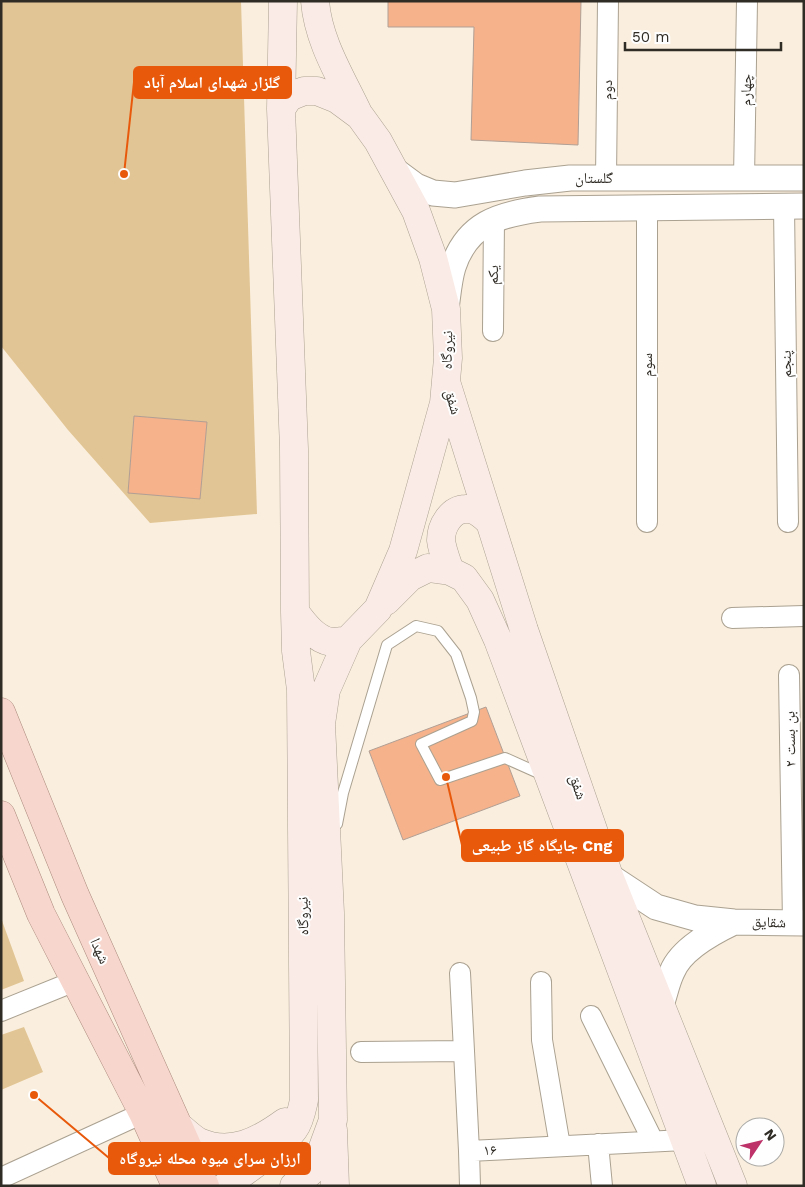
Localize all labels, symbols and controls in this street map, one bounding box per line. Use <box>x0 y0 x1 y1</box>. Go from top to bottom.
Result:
scale bar <box>625 20 781 52</box>
text: 50 m <box>632 28 669 46</box>
callout: گلزار شهدای اسلام آباد <box>134 67 291 98</box>
text: گلزار شهدای اسلام آباد <box>144 73 280 94</box>
street label: چهارم <box>737 73 756 106</box>
street label: دوم <box>598 80 617 100</box>
street label: گلستان <box>575 169 613 188</box>
street label: یکم <box>484 265 503 285</box>
street label: نیروگاه <box>438 330 456 370</box>
street label: پنجم <box>777 350 796 378</box>
street label: سوم <box>638 353 657 377</box>
street label: شفق <box>440 387 465 417</box>
street label: بن بست ۲ <box>781 711 800 767</box>
street label: شفق <box>564 772 591 802</box>
callout: جایگاه گاز طبیعی Cng <box>462 830 623 861</box>
text: جایگاه گاز طبیعی Cng <box>472 836 612 855</box>
street label: نیروگاه <box>294 896 312 936</box>
street label: شقایق <box>752 912 787 933</box>
street label: شهدا <box>86 935 114 967</box>
north arrow <box>735 1117 785 1167</box>
text: N <box>761 1126 780 1143</box>
street label: ۱۶ <box>483 1141 497 1159</box>
callout: ارزان سرای میوه محله نیروگاه <box>109 1143 310 1174</box>
text: ارزان سرای میوه محله نیروگاه <box>119 1149 301 1168</box>

